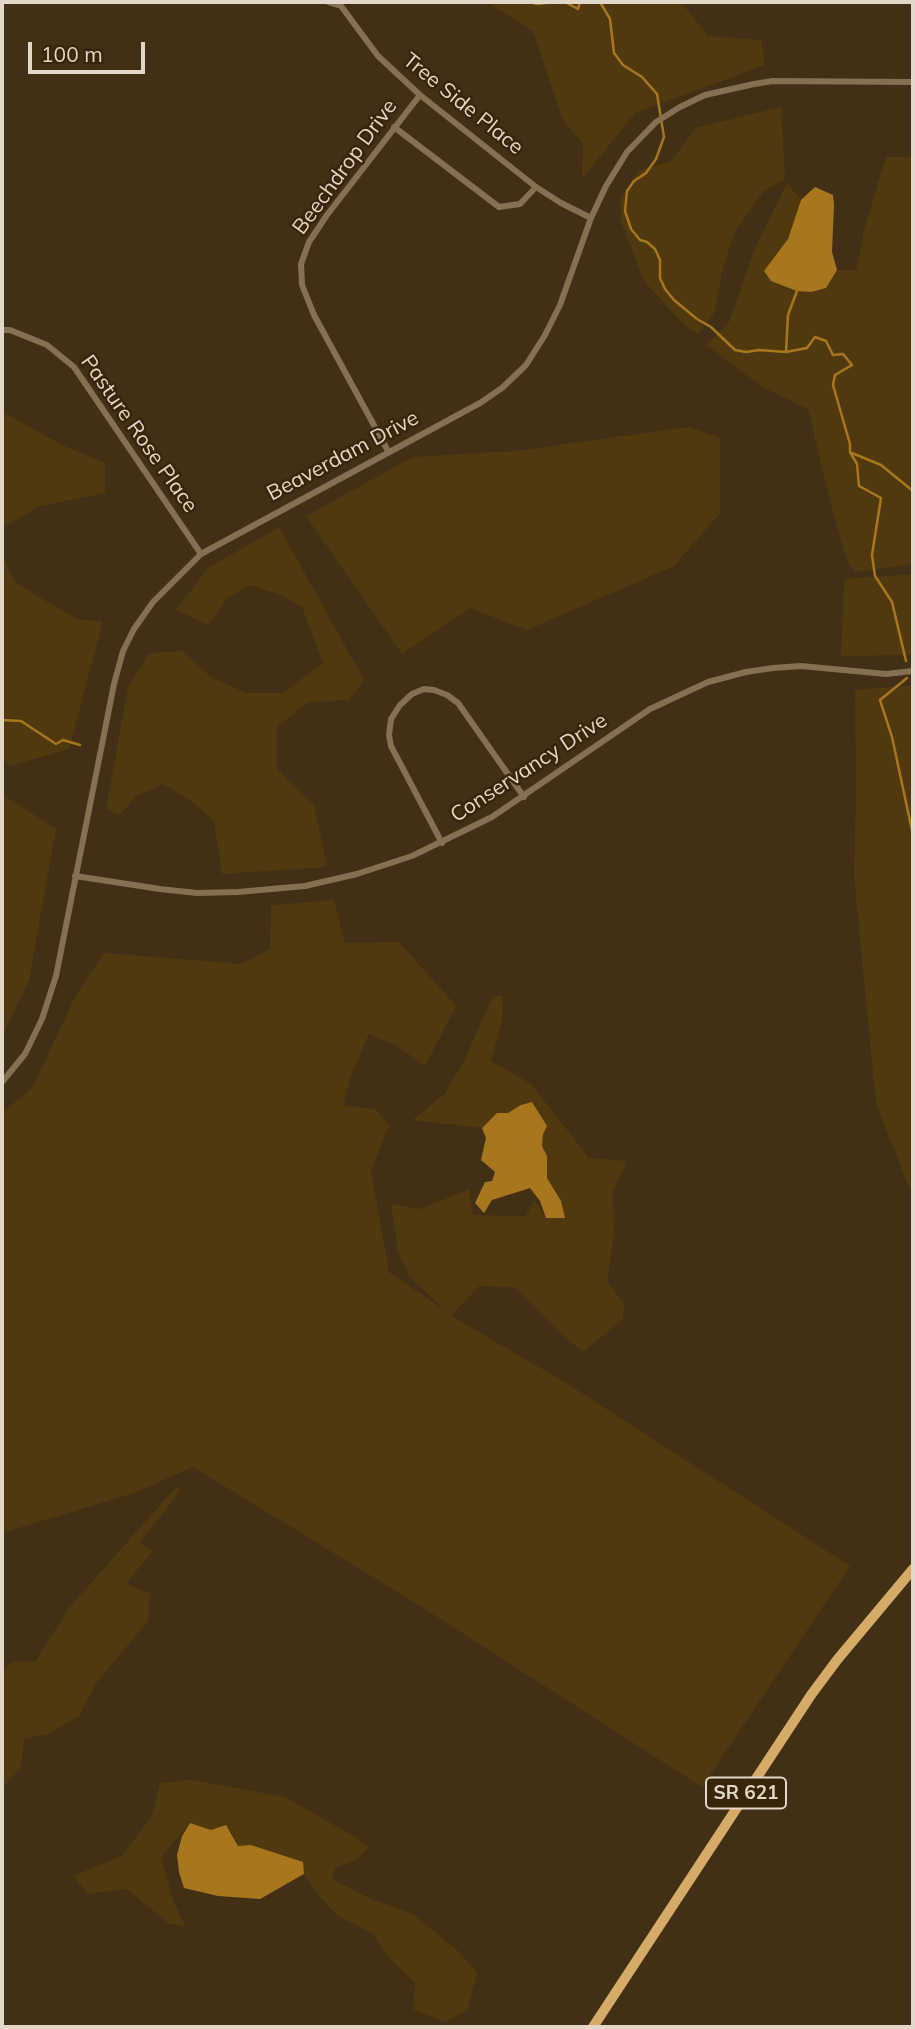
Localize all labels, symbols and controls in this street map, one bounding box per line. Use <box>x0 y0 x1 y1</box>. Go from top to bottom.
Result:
scale bar <box>32 28 149 72</box>
text: 100 m <box>41 41 103 67</box>
street label: Tree Side Place <box>398 48 528 160</box>
street label: Beechdrop Drive <box>288 95 402 239</box>
street label: Pasture Rose Place <box>75 350 203 518</box>
street label: Beaverdam Drive <box>263 405 423 507</box>
street label: Conservancy Drive <box>446 708 612 828</box>
road number: SR 621 <box>706 1778 786 1809</box>

